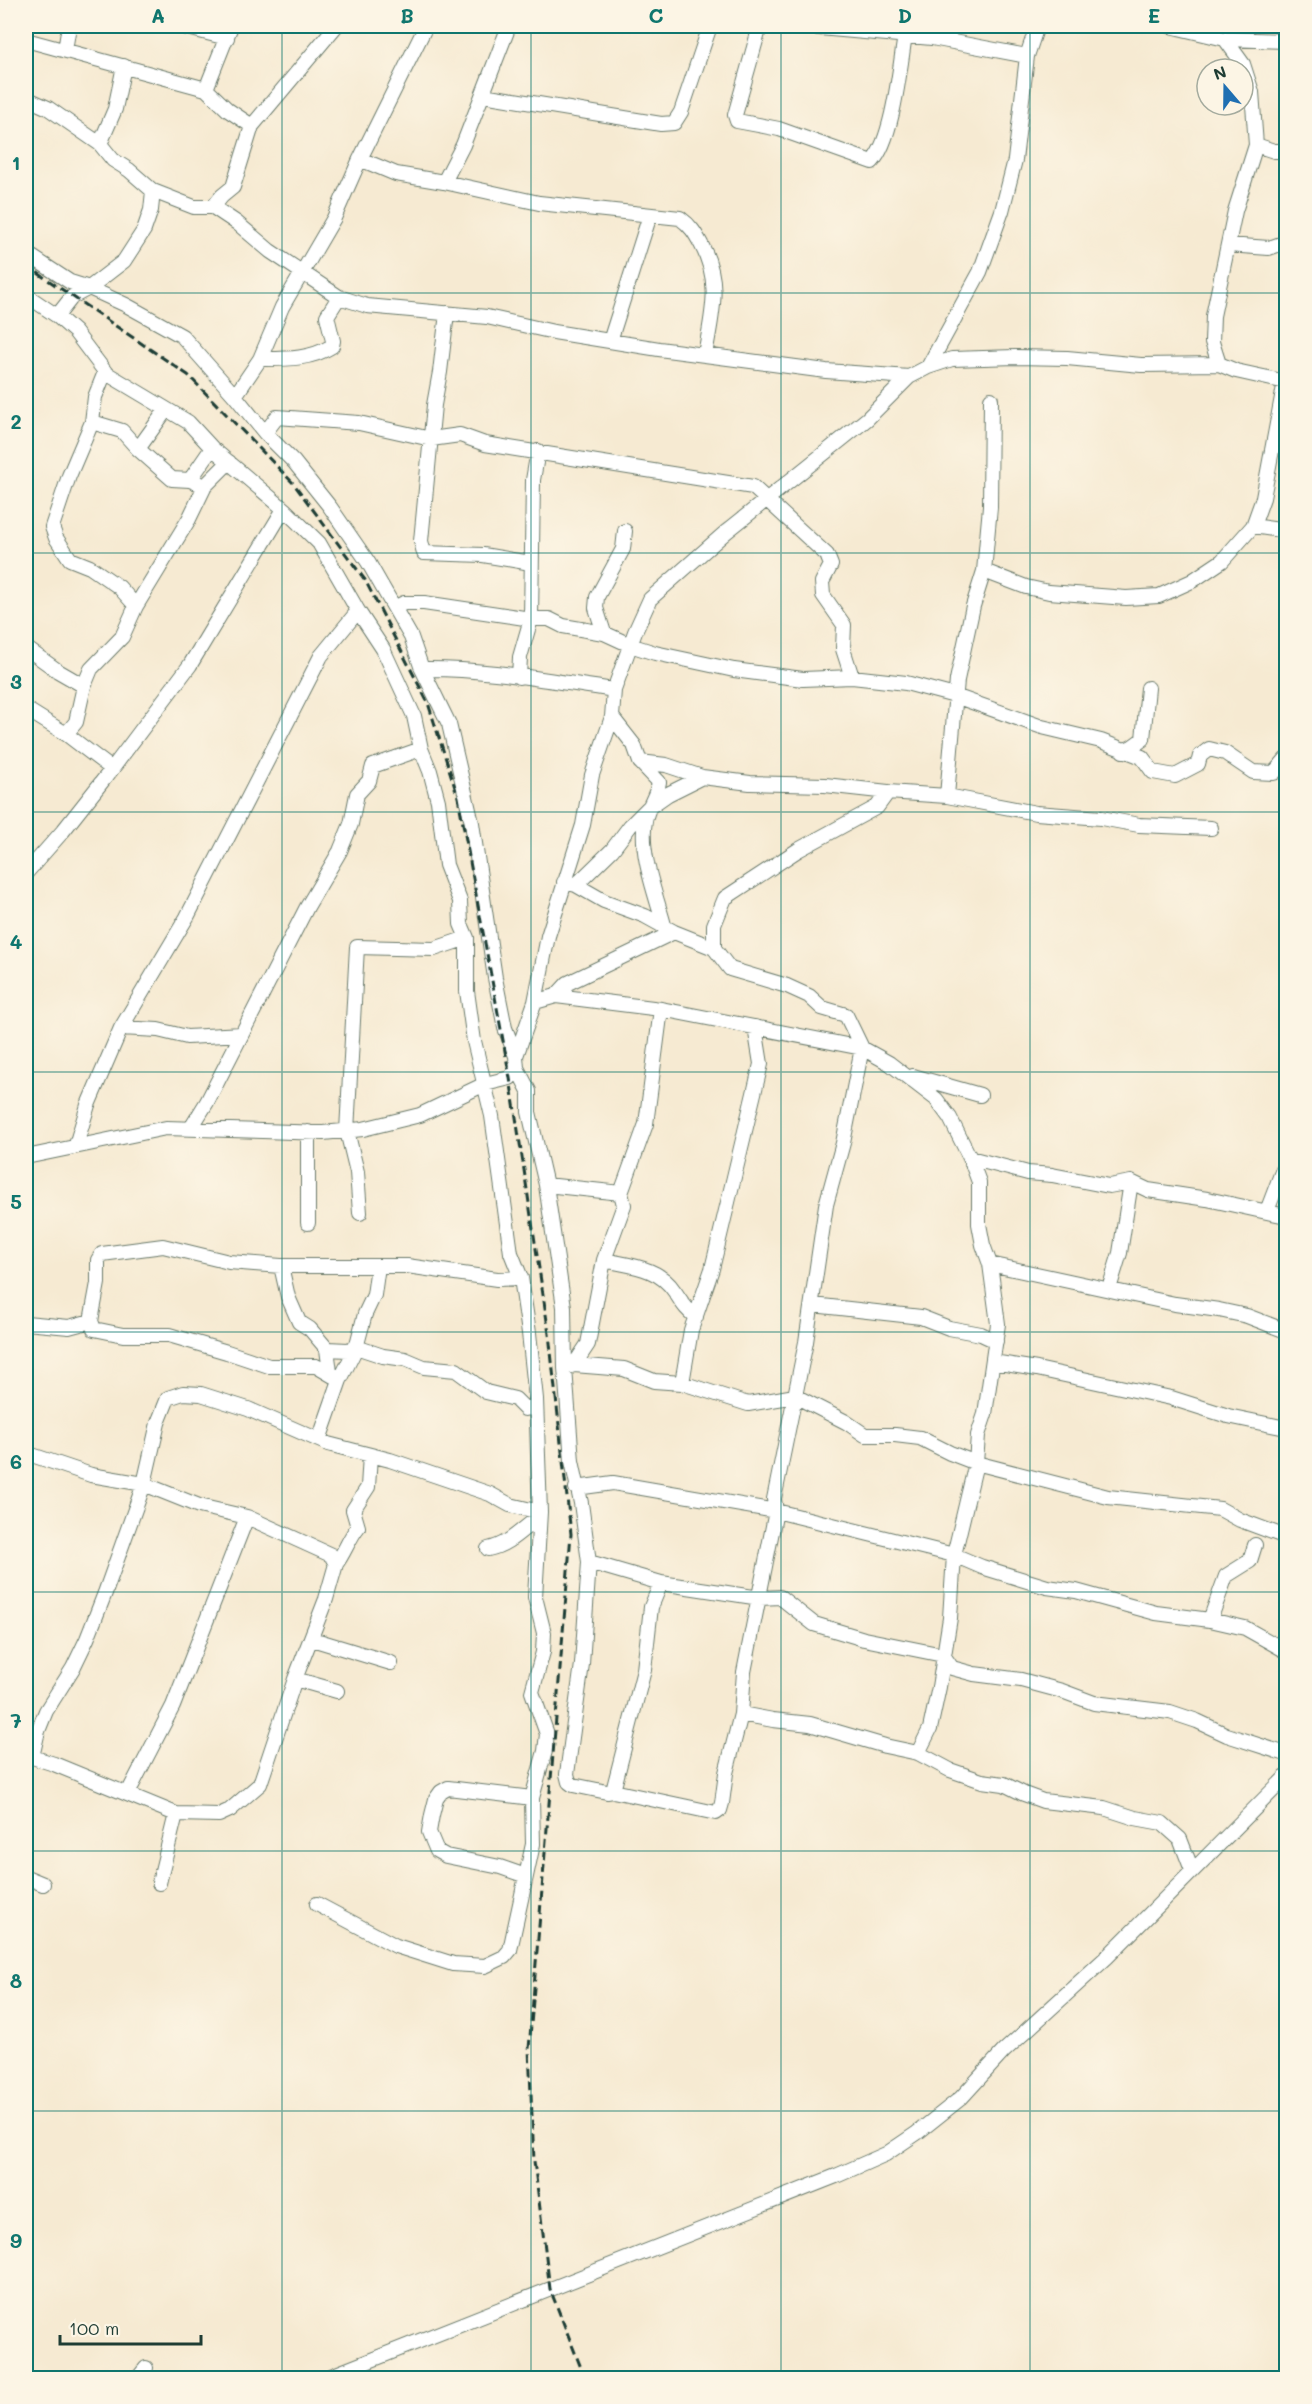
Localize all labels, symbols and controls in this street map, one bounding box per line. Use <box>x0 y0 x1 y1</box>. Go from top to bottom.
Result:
text: A <box>151 2 165 28</box>
text: B <box>400 2 414 28</box>
text: C <box>649 2 664 28</box>
text: D <box>898 2 912 28</box>
text: E <box>1148 2 1160 28</box>
north arrow <box>1195 57 1255 117</box>
text: N <box>1210 60 1229 84</box>
text: 1 <box>12 149 20 175</box>
text: 2 <box>10 408 22 434</box>
text: 3 <box>10 668 22 694</box>
text: 4 <box>10 928 23 954</box>
text: 5 <box>10 1188 22 1214</box>
text: 6 <box>10 1448 22 1474</box>
text: 7 <box>10 1707 22 1733</box>
text: 8 <box>10 1967 22 1993</box>
text: 9 <box>10 2227 22 2253</box>
scale bar <box>60 2308 201 2346</box>
text: 100 m <box>69 2316 119 2340</box>

